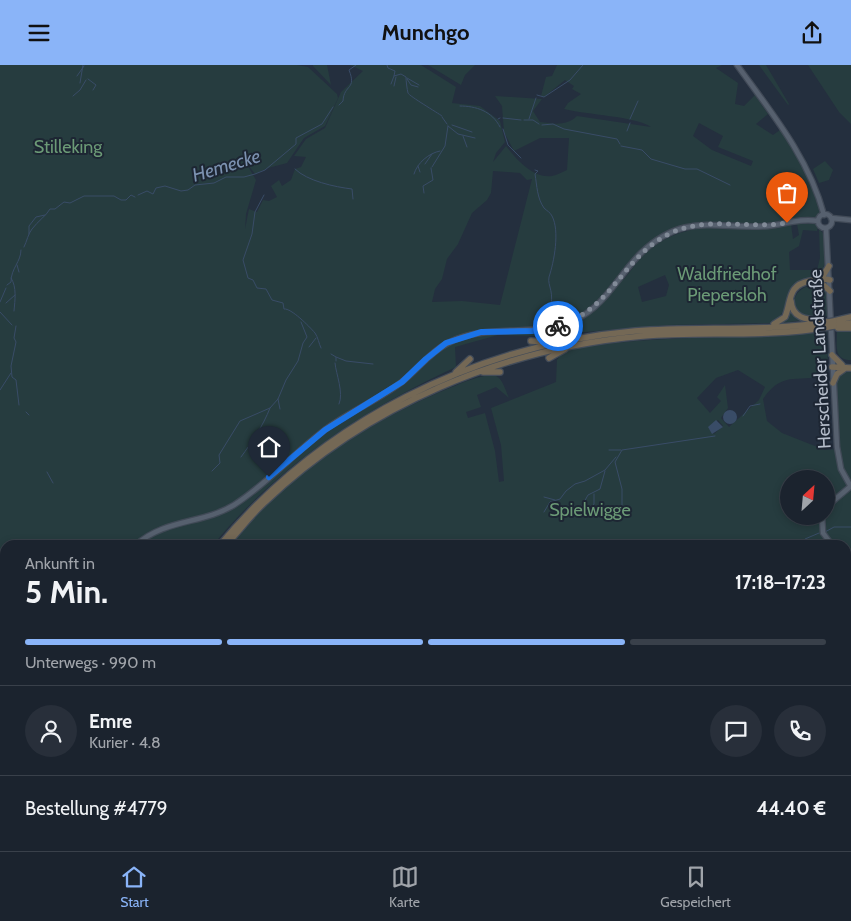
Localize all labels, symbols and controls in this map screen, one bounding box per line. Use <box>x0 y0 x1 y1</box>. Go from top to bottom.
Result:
icon: menu <box>25 19 53 47</box>
text: Munchgo <box>382 19 469 46</box>
icon: share <box>798 19 826 47</box>
park label: Stilleking <box>34 136 103 158</box>
water label: Hemecke <box>189 144 263 187</box>
pin <box>766 172 808 223</box>
icon: bag <box>773 179 801 207</box>
park label: Waldfriedhof Piepersloh <box>677 263 777 306</box>
street label: Herscheider Landstraße <box>804 269 836 449</box>
courier <box>533 301 583 351</box>
icon: bike <box>544 312 572 340</box>
pin <box>248 426 290 477</box>
icon: home <box>255 433 283 461</box>
north arrow <box>780 470 835 525</box>
map controls <box>780 470 835 525</box>
park label: Spielwigge <box>549 499 631 521</box>
text: Ankunft in <box>25 554 95 573</box>
text: 17:18–17:23 <box>735 571 826 594</box>
text: 5 Min. <box>25 572 108 611</box>
text: Unterwegs · 990 m <box>25 653 156 672</box>
button: person <box>25 705 77 757</box>
button: chat <box>710 705 762 757</box>
button: phone <box>774 705 826 757</box>
text: Emre <box>89 710 132 733</box>
text: Kurier · 4.8 <box>89 733 161 752</box>
text: Bestellung #4779 <box>25 797 168 820</box>
text: 44.40 € <box>757 797 826 820</box>
tab: Start <box>120 863 149 911</box>
tab: Karte <box>389 863 420 911</box>
tab: Gespeichert <box>660 863 731 911</box>

